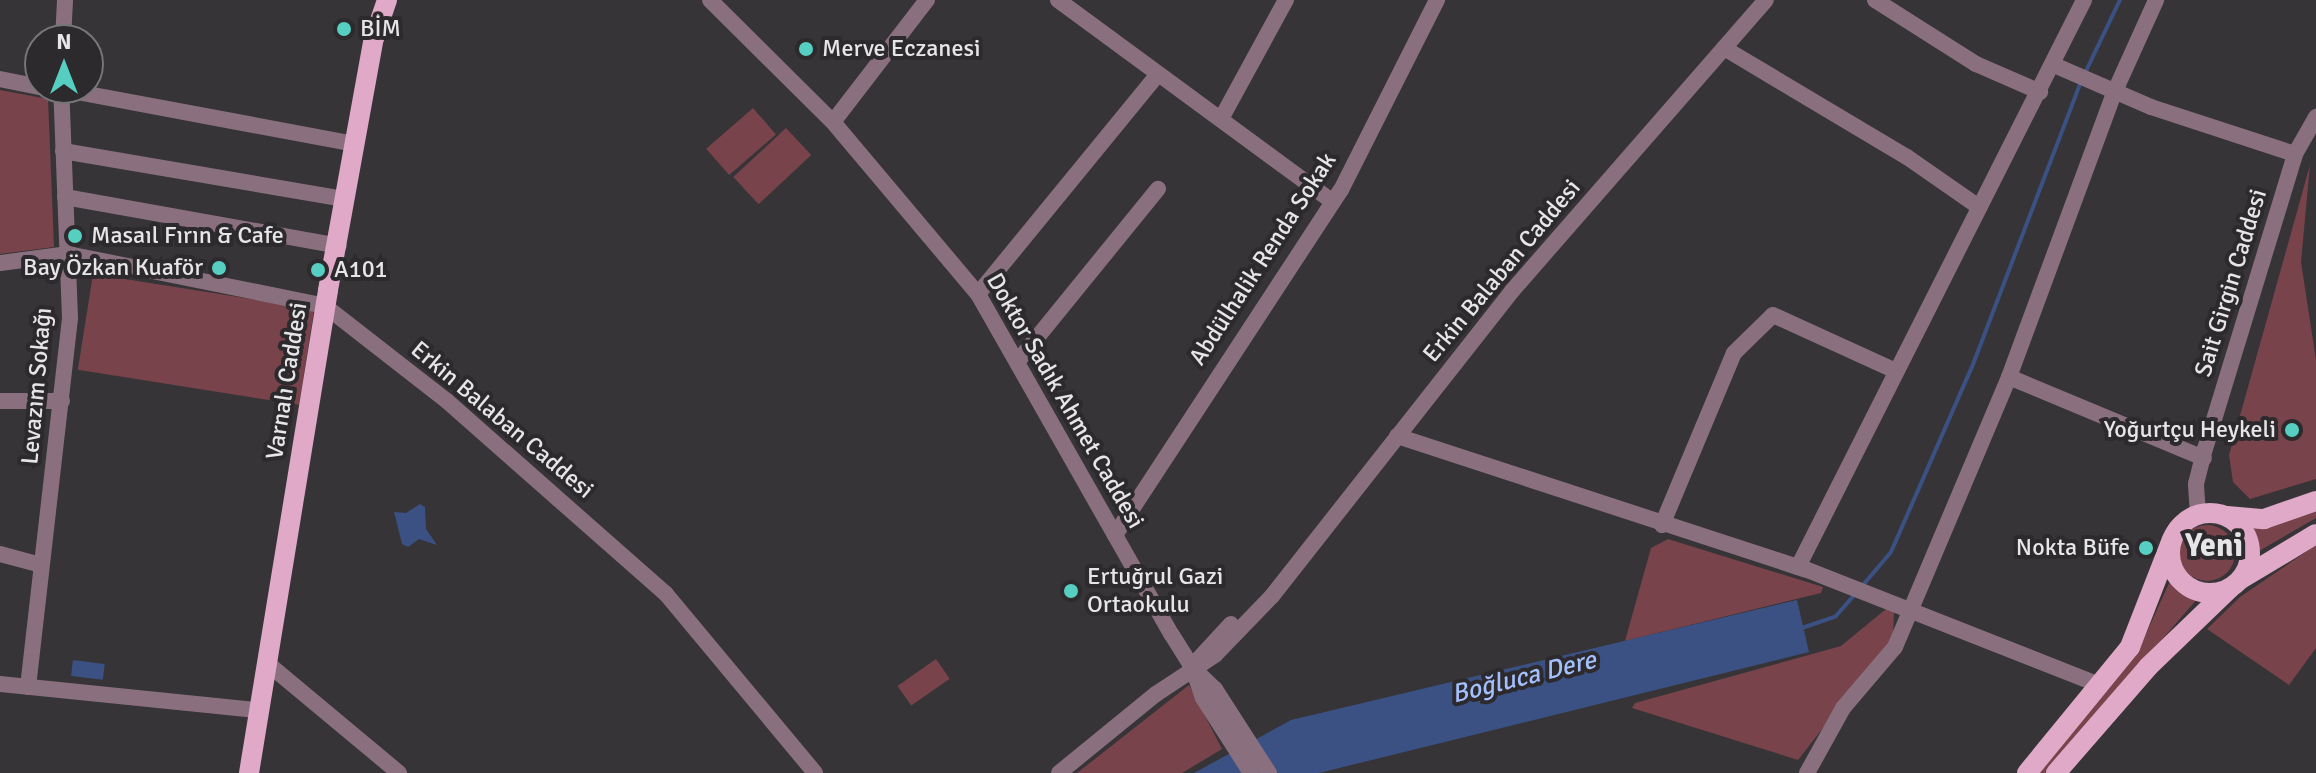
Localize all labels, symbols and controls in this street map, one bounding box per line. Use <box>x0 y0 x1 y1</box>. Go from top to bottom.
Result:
place label: BİM <box>360 15 401 43</box>
marker: BİM <box>335 20 353 38</box>
north arrow <box>24 24 104 104</box>
text: N <box>56 28 72 55</box>
place label: Merve Eczanesi <box>822 35 980 63</box>
marker: Merve Eczanesi <box>797 40 815 58</box>
street label: Abdülhalik Renda Sokak <box>1183 147 1343 371</box>
street label: Erkin Balaban Caddesi <box>1417 174 1587 368</box>
street label: Sait Girgin Caddesi <box>2189 186 2273 380</box>
place label: Masaıl Fırın & Cafe <box>91 222 284 250</box>
marker: Masaıl Fırın & Cafe <box>66 227 84 245</box>
place label: Bay Özkan Kuaför <box>23 254 203 282</box>
place label: A101 <box>334 256 388 284</box>
marker: Bay Özkan Kuaför <box>210 259 228 277</box>
marker: A101 <box>309 261 327 279</box>
street label: Doktor Sadık Ahmet Caddesi <box>980 268 1150 534</box>
street label: Varnalı Caddesi <box>260 300 314 462</box>
street label: Levazım Sokağı <box>16 306 58 466</box>
street label: Erkin Balaban Caddesi <box>405 335 599 505</box>
place label: Yoğurtçu Heykeli <box>2104 416 2276 444</box>
marker: Yoğurtçu Heykeli <box>2283 421 2301 439</box>
district label: Yeni <box>2185 527 2243 565</box>
place label: Nokta Büfe <box>2016 534 2130 562</box>
marker: Nokta Büfe <box>2137 539 2155 557</box>
place label: Ertuğrul Gazi Ortaokulu <box>1087 563 1223 619</box>
marker: Ertuğrul Gazi Ortaokulu <box>1062 582 1080 600</box>
water label: Boğluca Dere <box>1449 645 1599 711</box>

